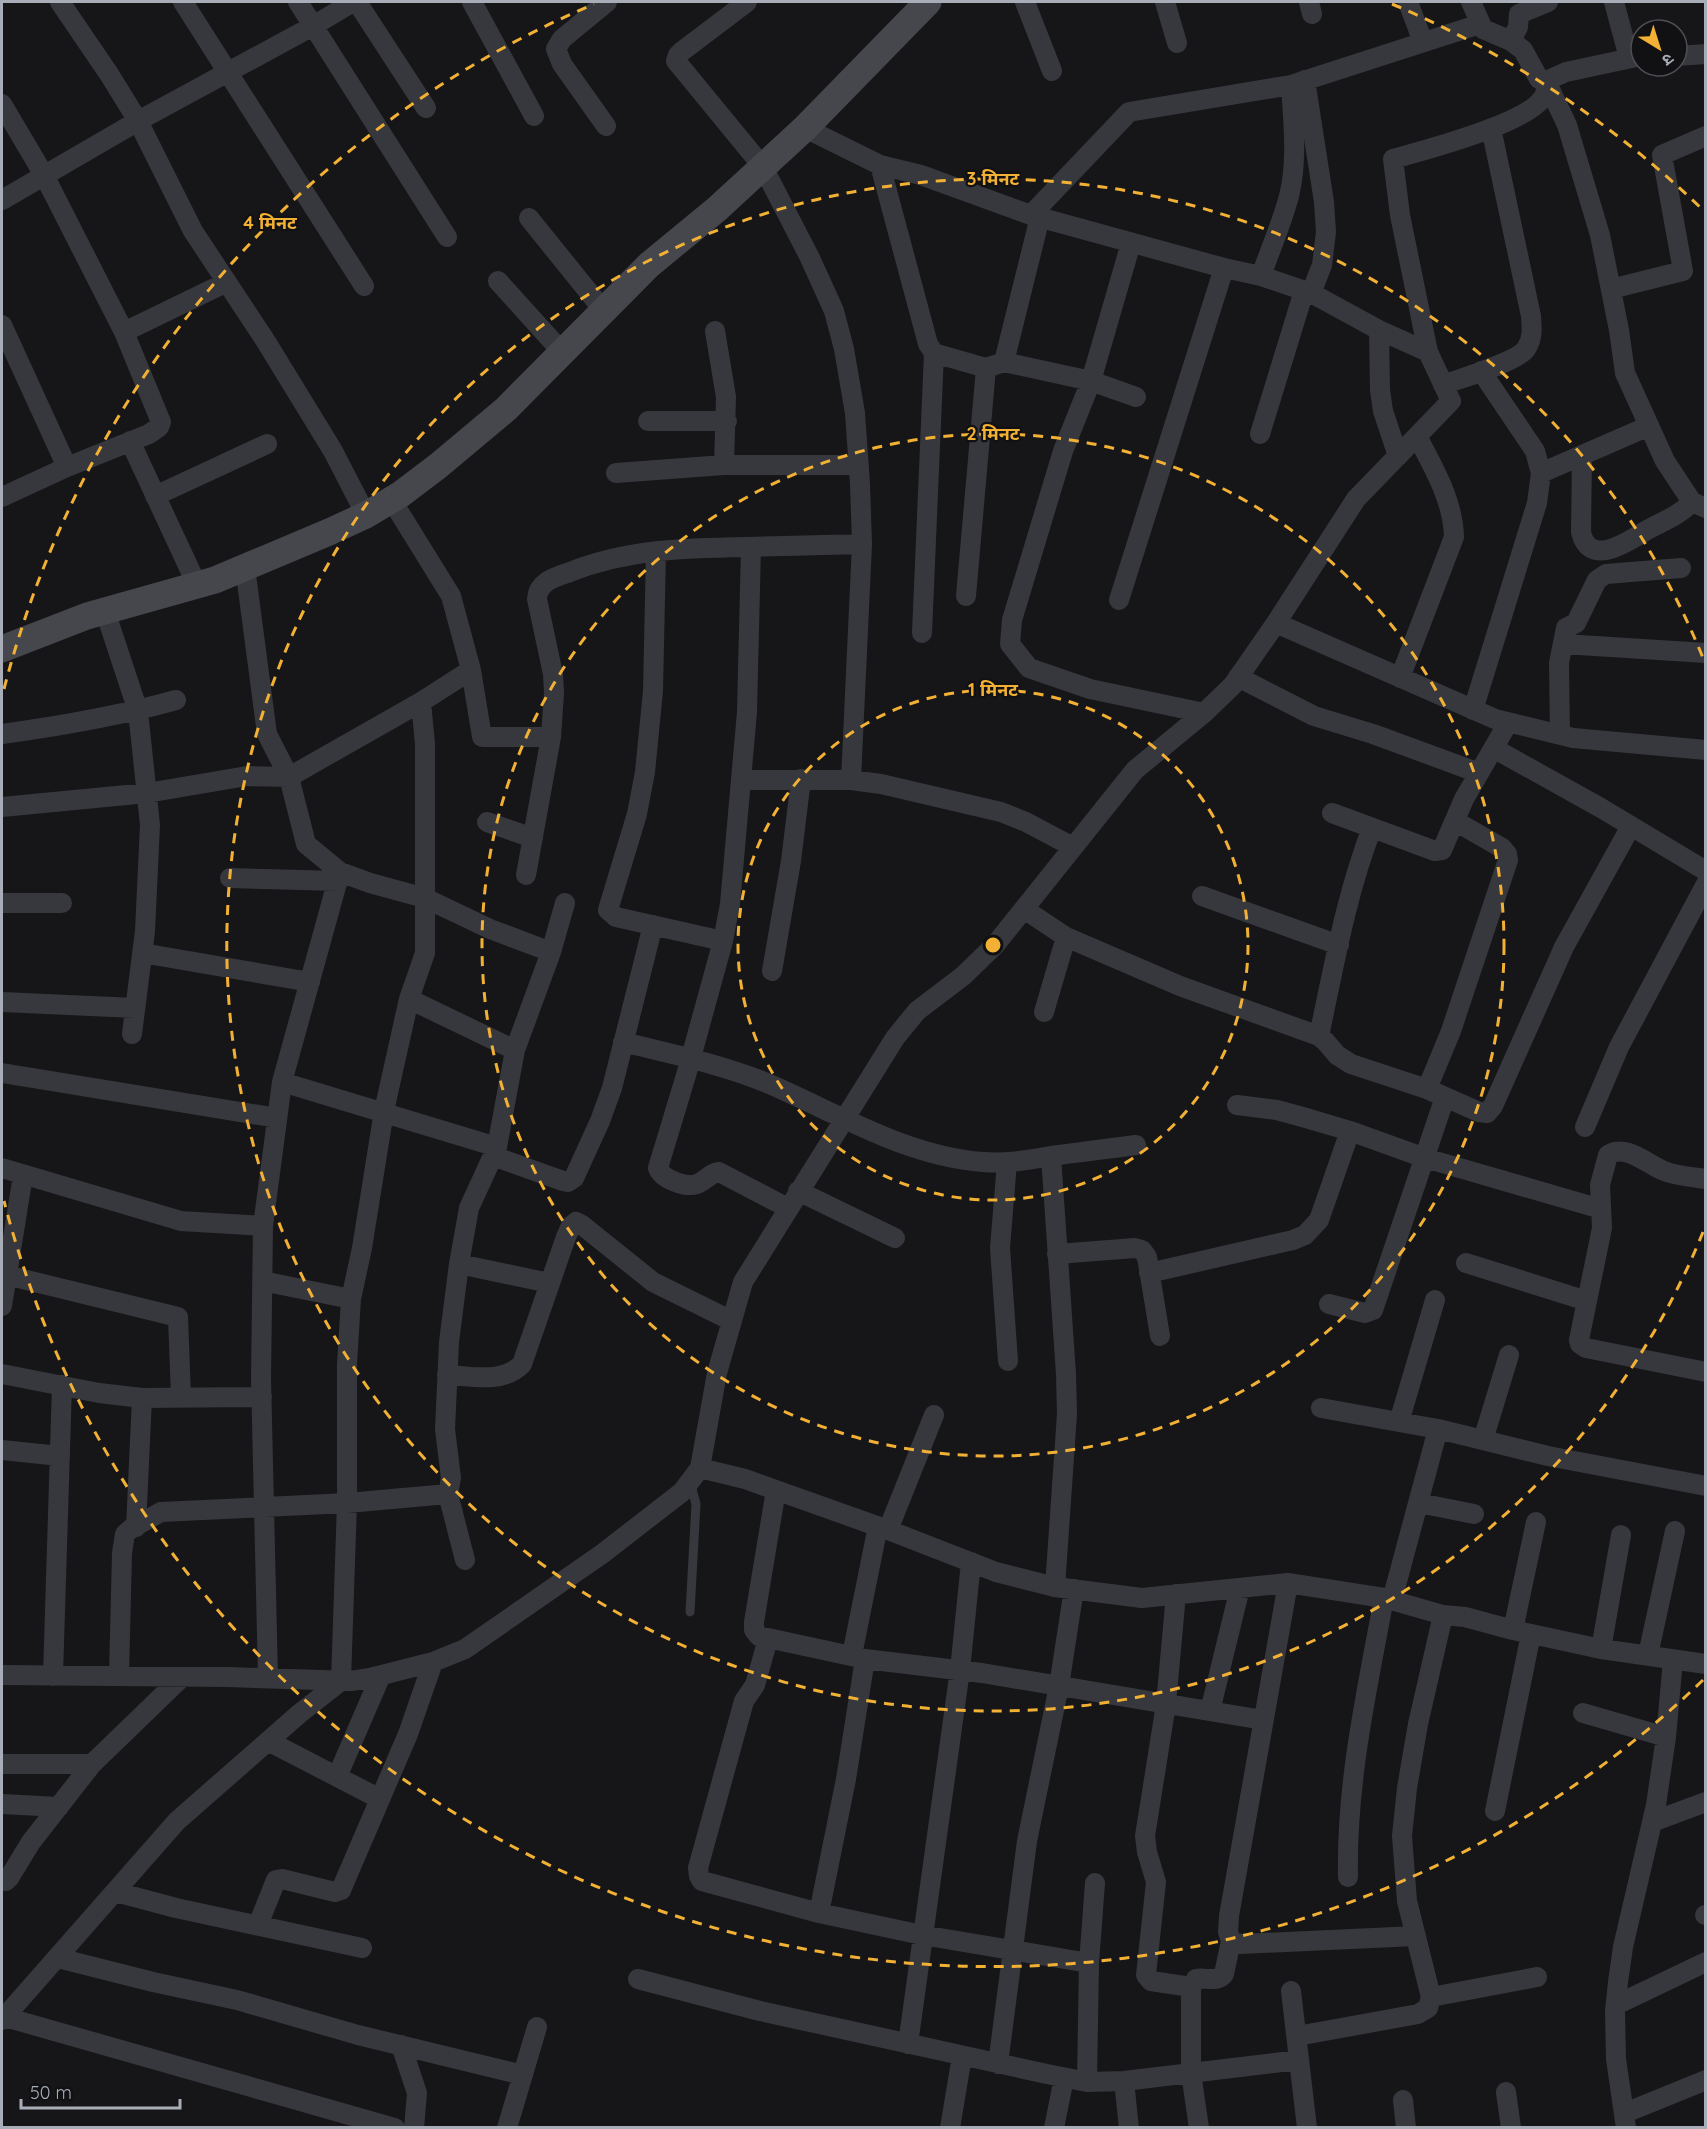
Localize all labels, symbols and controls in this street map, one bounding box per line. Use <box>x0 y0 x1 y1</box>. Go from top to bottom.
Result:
north arrow <box>1629 18 1689 78</box>
text: उ <box>1658 49 1678 71</box>
text: 3 मिनट <box>967 167 1020 190</box>
text: 4 मिनट <box>243 211 297 234</box>
text: 2 मिनट <box>966 422 1020 445</box>
text: 1 मिनट <box>968 678 1018 701</box>
centre of rings <box>983 935 1003 955</box>
scale bar <box>21 2072 180 2110</box>
text: 50 m <box>30 2081 72 2104</box>

